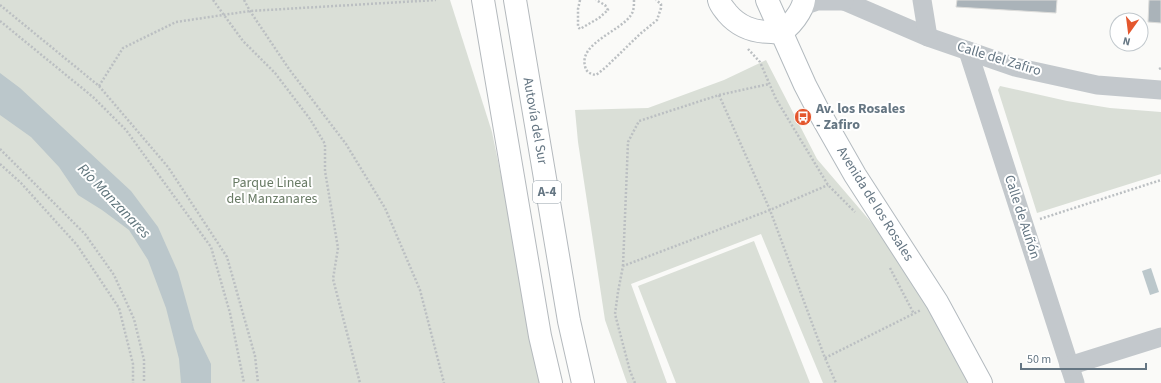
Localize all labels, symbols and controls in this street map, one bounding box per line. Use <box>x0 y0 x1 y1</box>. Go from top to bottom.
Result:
north arrow <box>1109 12 1149 52</box>
text: N <box>1121 33 1132 49</box>
street label: Calle del Zafiro <box>954 37 1044 81</box>
street label: Autovía del Sur <box>518 76 553 166</box>
place label: Av. los Rosales - Zafiro <box>815 99 905 135</box>
bus stop icon: Av. los Rosales - Zafiro <box>793 107 813 127</box>
street label: Avenida de los Rosales <box>832 143 918 265</box>
water label: Río Manzanares <box>73 159 155 243</box>
street label: Calle de Auñón <box>999 172 1045 262</box>
park label: Parque Lineal del Manzanares <box>227 173 318 209</box>
road number: A-4 <box>533 181 561 203</box>
scale bar <box>1021 345 1146 371</box>
text: 50 m <box>1027 351 1051 368</box>

